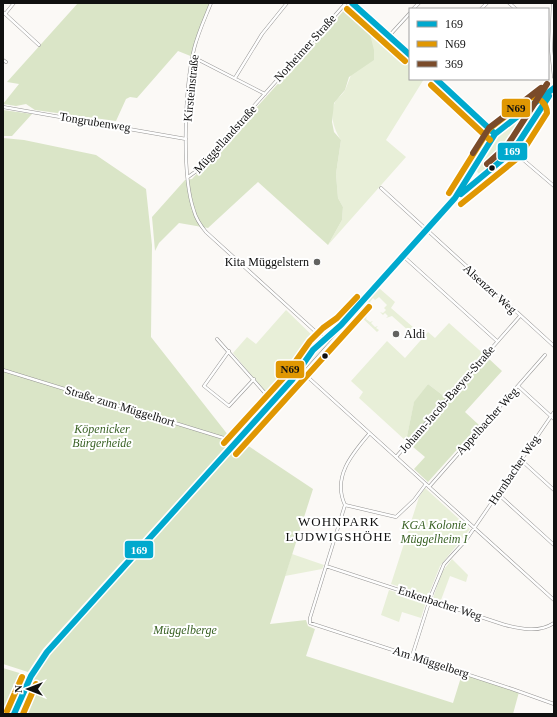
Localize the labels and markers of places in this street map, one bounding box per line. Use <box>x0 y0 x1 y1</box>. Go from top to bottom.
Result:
unlabelled marker <box>487 163 497 173</box>
place label: Kita Müggelstern <box>225 255 309 269</box>
marker: Kita Müggelstern <box>312 257 322 267</box>
place label: Aldi <box>404 327 426 341</box>
marker: Aldi <box>391 329 401 339</box>
unlabelled marker <box>320 351 330 361</box>

